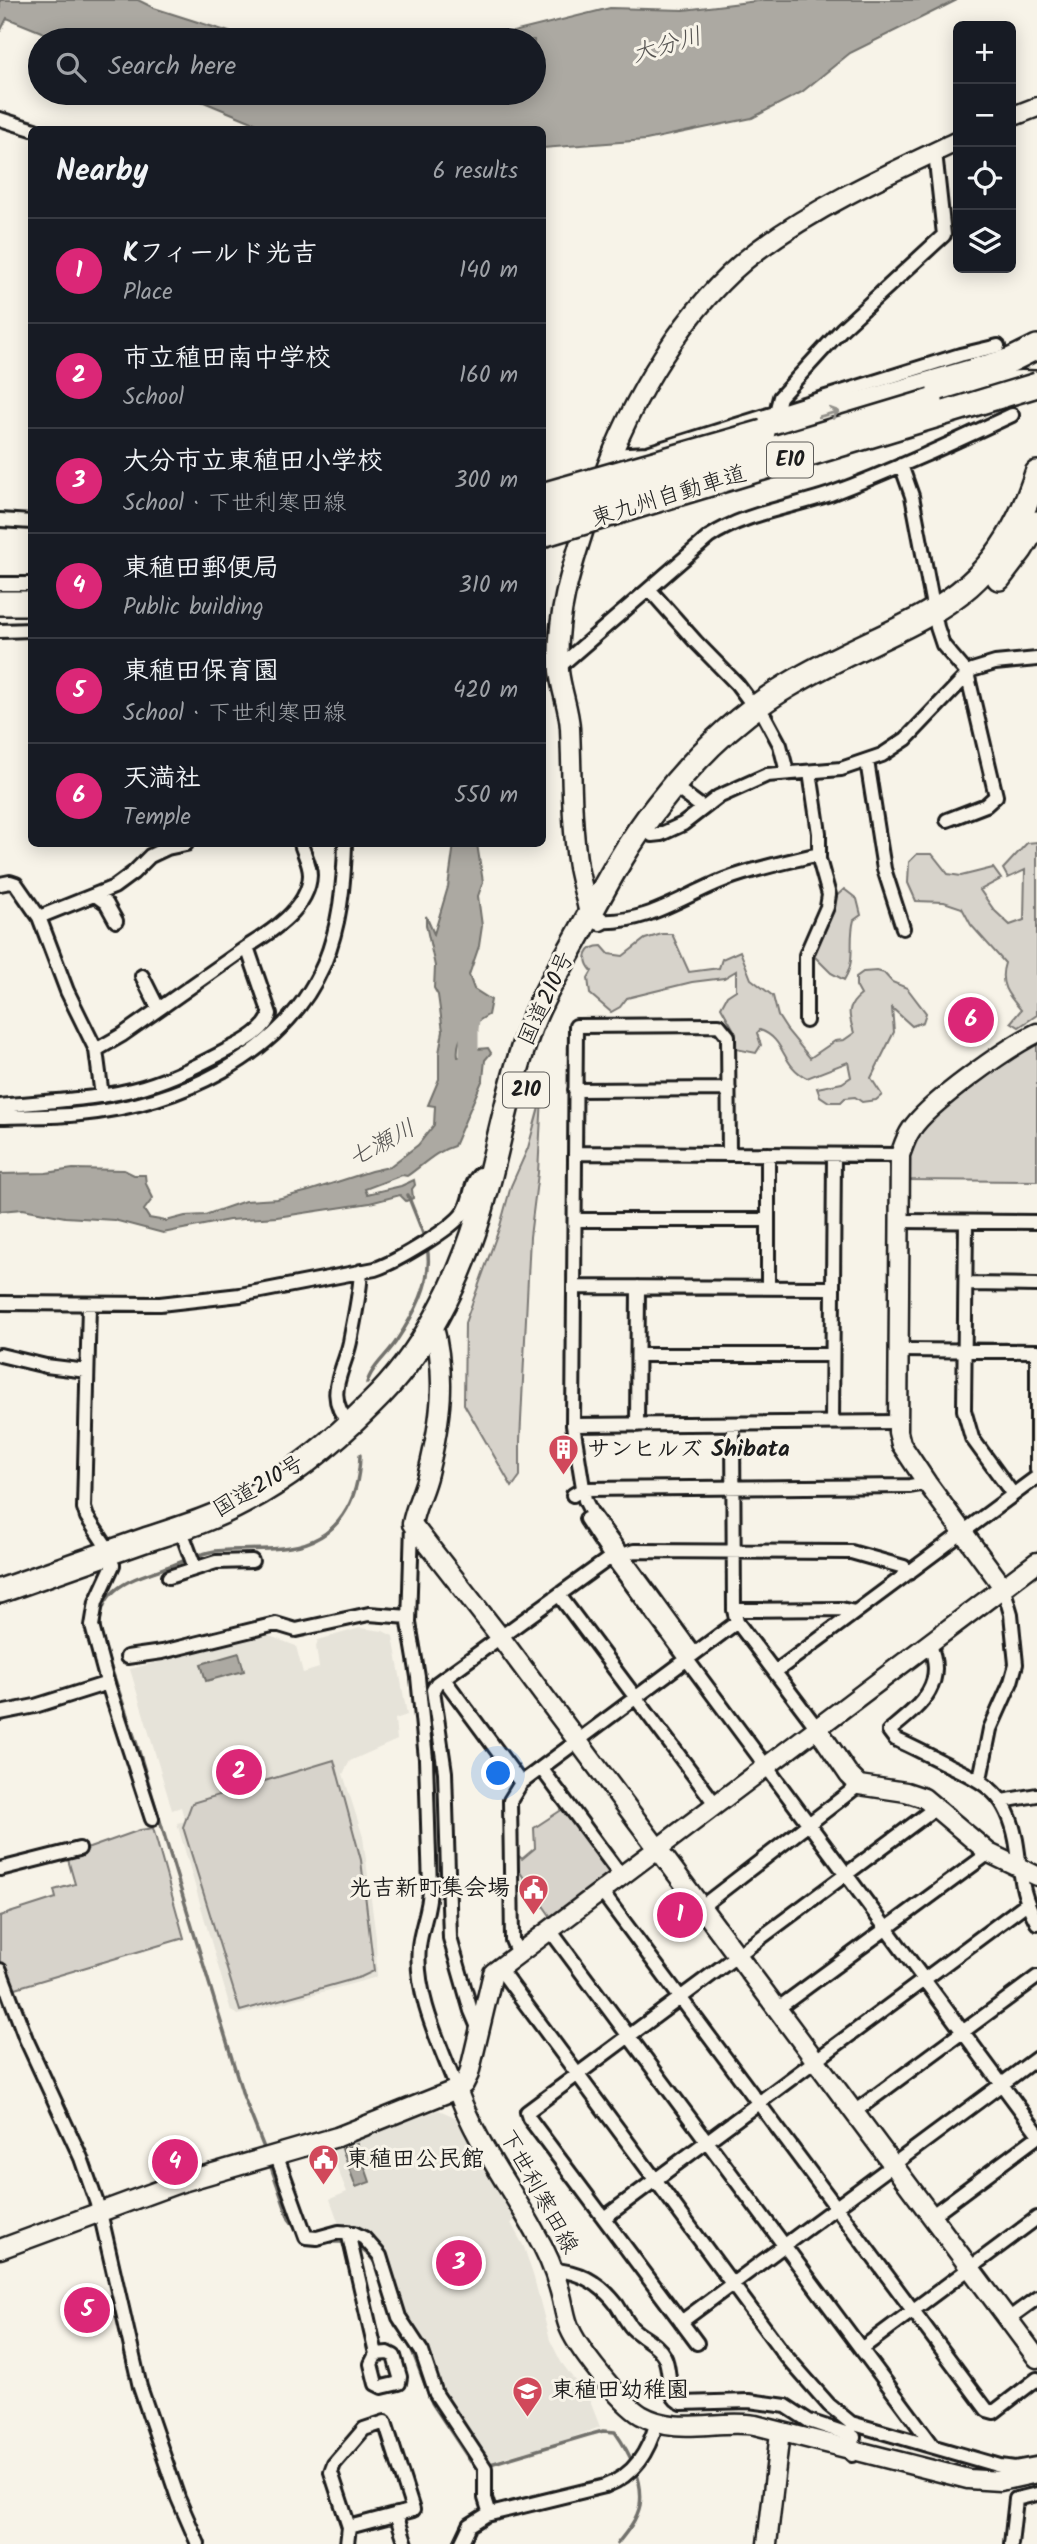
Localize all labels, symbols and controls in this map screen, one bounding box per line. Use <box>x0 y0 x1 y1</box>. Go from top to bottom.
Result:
water label: 大分川 <box>627 17 707 75</box>
map controls <box>953 21 1016 273</box>
button: + <box>953 21 1016 84</box>
search box <box>28 28 546 105</box>
text: Search here <box>108 46 236 88</box>
icon: search <box>52 48 90 86</box>
button: − <box>953 84 1016 147</box>
button: locate <box>953 147 1016 210</box>
text: Nearby <box>56 148 148 196</box>
text: 6 results <box>433 154 518 190</box>
button: layers <box>953 210 1016 273</box>
text: Kフィールド光吉 <box>123 233 318 275</box>
text: 1 <box>76 253 82 289</box>
text: 140 m <box>459 253 518 289</box>
text: Place <box>123 275 173 311</box>
text: 市立稙田南中学校 <box>123 338 331 380</box>
text: 2 <box>72 358 86 394</box>
text: 160 m <box>459 358 518 394</box>
text: School <box>123 380 184 416</box>
one-way arrow <box>817 407 839 420</box>
text: 大分市立東稙田小学校 <box>123 441 383 483</box>
road number: E10 <box>767 442 813 477</box>
street label: 東九州自動車道 <box>587 456 751 538</box>
text: 3 <box>73 463 85 499</box>
text: 300 m <box>454 463 518 499</box>
text: School · 下世利寒田線 <box>123 486 346 522</box>
text: 東稙田郵便局 <box>123 548 279 590</box>
text: 4 <box>73 568 85 604</box>
text: 310 m <box>459 568 518 604</box>
text: Public building <box>123 590 264 626</box>
text: 東稙田保育園 <box>123 651 279 693</box>
text: 5 <box>73 673 85 709</box>
text: 420 m <box>453 673 518 709</box>
text: School · 下世利寒田線 <box>123 696 346 732</box>
text: 天満社 <box>123 758 201 800</box>
text: 6 <box>73 778 85 814</box>
text: 550 m <box>454 778 518 814</box>
text: Temple <box>123 800 191 836</box>
street label: 国道210号 <box>509 946 585 1052</box>
pin: 6 <box>948 994 994 1046</box>
road number: 210 <box>503 1072 549 1108</box>
water label: 七瀬川 <box>341 1110 423 1178</box>
place label: サンヒルズ Shibata <box>587 1432 790 1468</box>
building icon: サンヒルズ Shibata <box>547 1433 581 1477</box>
street label: 国道210号 <box>206 1446 312 1528</box>
pin: 2 <box>216 1746 262 1798</box>
your location <box>481 1756 515 1790</box>
place label: 光吉新町集会場 <box>349 1871 510 1907</box>
public building icon: 光吉新町集会場 <box>516 1872 550 1916</box>
pin: 1 <box>657 1889 703 1941</box>
street label: 下世利寒田線 <box>489 2123 587 2261</box>
pin: 4 <box>152 2136 198 2188</box>
place label: 東稙田公民館 <box>346 2142 484 2178</box>
public building icon: 東稙田公民館 <box>306 2143 340 2187</box>
pin: 3 <box>436 2237 482 2289</box>
pin: 5 <box>64 2284 110 2336</box>
place label: 東稙田幼稚園 <box>551 2373 689 2409</box>
school or university icon: 東稙田幼稚園 <box>511 2374 545 2418</box>

